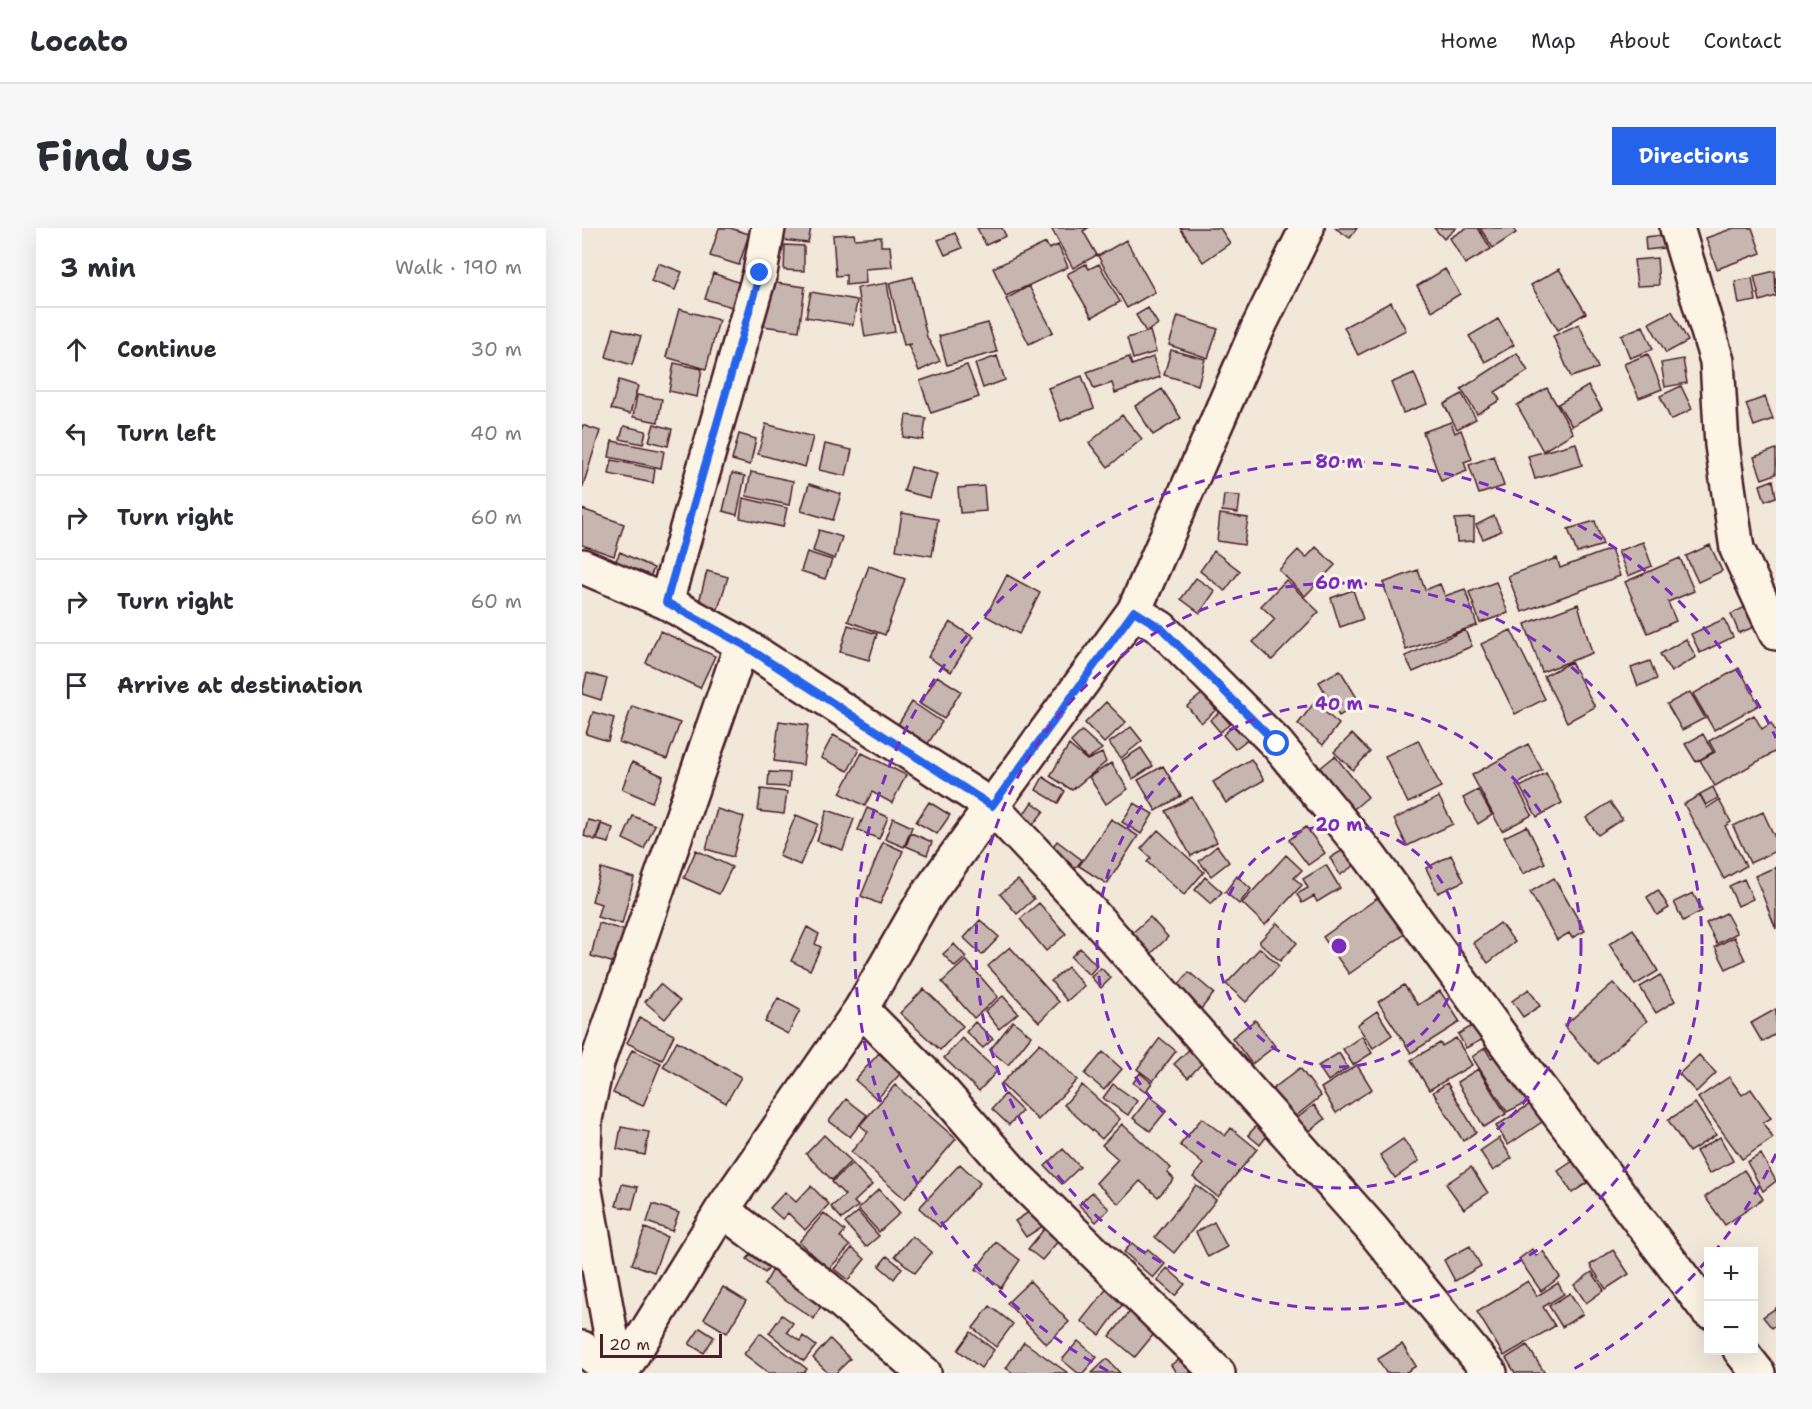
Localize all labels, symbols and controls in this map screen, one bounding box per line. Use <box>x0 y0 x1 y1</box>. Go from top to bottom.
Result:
text: Locato <box>30 22 128 60</box>
text: Home <box>1440 27 1498 55</box>
text: Map <box>1531 27 1576 55</box>
text: About <box>1609 27 1670 55</box>
text: Contact <box>1703 27 1782 55</box>
button: Directions <box>1612 127 1776 185</box>
text: Find us <box>36 128 193 184</box>
text: 3 min <box>60 250 136 285</box>
text: Walk · 190 m <box>395 254 522 280</box>
route end <box>746 259 772 285</box>
icon: ahead <box>60 333 93 366</box>
text: Continue <box>117 335 217 364</box>
text: 30 m <box>470 336 522 362</box>
icon: left <box>60 417 93 450</box>
text: Turn left <box>117 419 216 448</box>
text: 40 m <box>470 420 522 446</box>
text: 80 m <box>1315 450 1363 474</box>
icon: right <box>60 501 93 534</box>
text: Turn right <box>117 503 234 532</box>
text: 60 m <box>470 504 522 530</box>
text: 60 m <box>1315 571 1363 595</box>
icon: right <box>60 585 93 618</box>
text: Turn right <box>117 587 234 616</box>
text: 60 m <box>470 588 522 614</box>
icon: arrive <box>60 669 93 702</box>
text: Arrive at destination <box>117 671 363 700</box>
text: 40 m <box>1315 692 1363 716</box>
route start <box>1263 730 1289 756</box>
text: 20 m <box>1315 813 1363 837</box>
centre of rings <box>1329 936 1349 956</box>
map controls <box>1704 1247 1758 1355</box>
button: + <box>1704 1247 1758 1301</box>
button: − <box>1704 1301 1758 1355</box>
scale bar <box>600 1331 722 1358</box>
text: 20 m <box>609 1334 650 1355</box>

